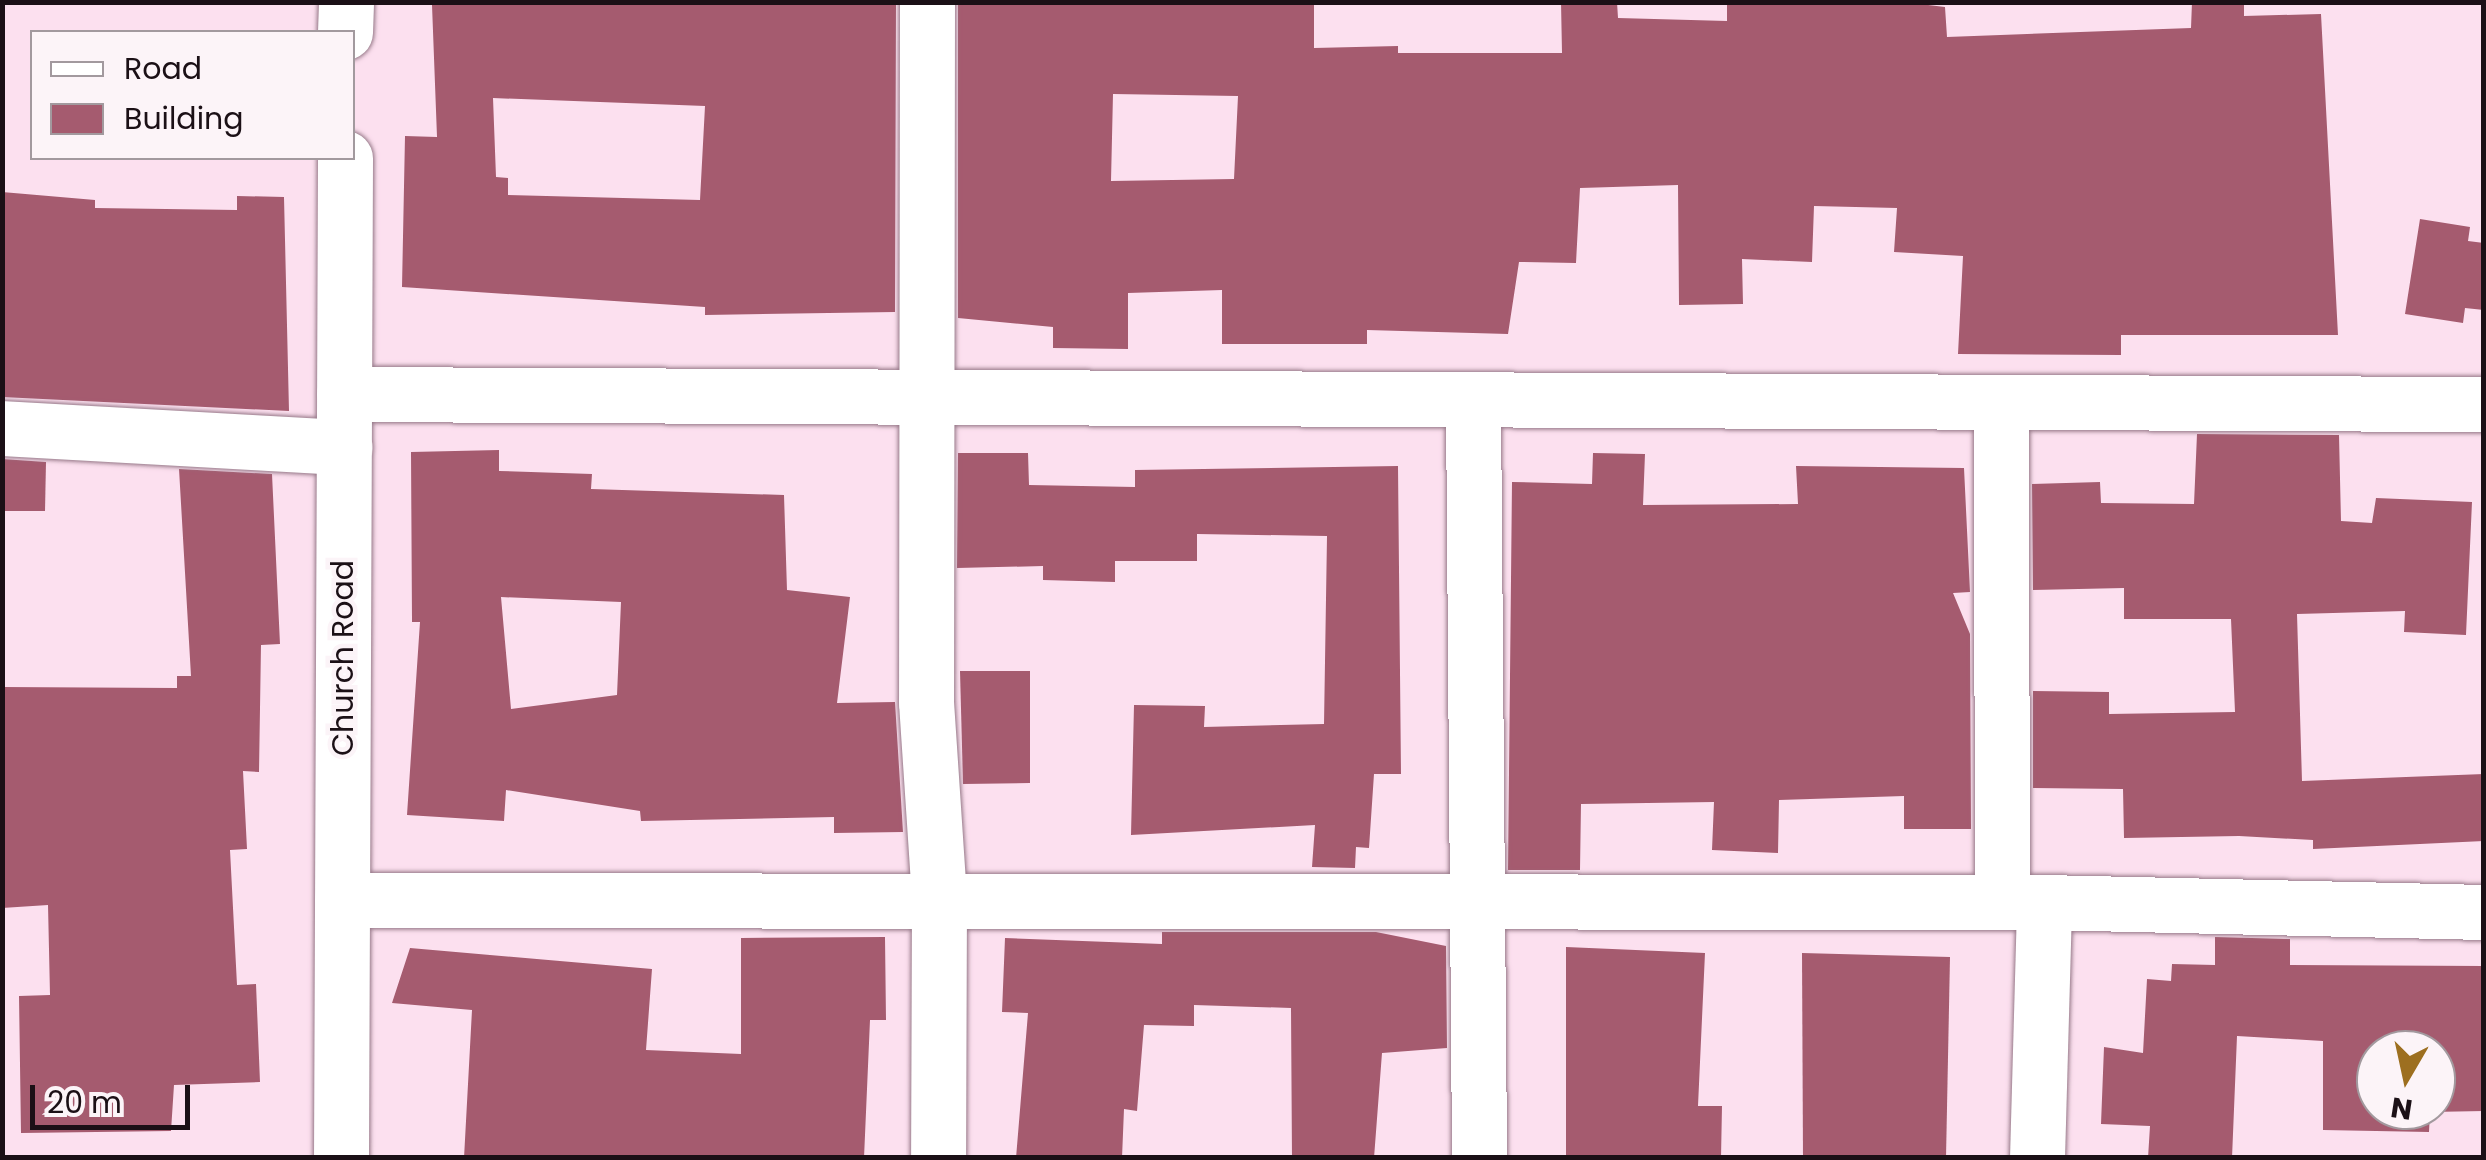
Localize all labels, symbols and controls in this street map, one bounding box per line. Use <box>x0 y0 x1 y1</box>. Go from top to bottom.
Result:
legend <box>30 30 355 160</box>
text: Road <box>124 47 202 90</box>
text: Building <box>124 97 244 140</box>
street label: Church Road <box>325 560 361 756</box>
north arrow <box>2356 1030 2456 1130</box>
scale bar <box>35 1065 195 1127</box>
text: 20 m <box>47 1081 122 1124</box>
text: N <box>2388 1087 2415 1129</box>

